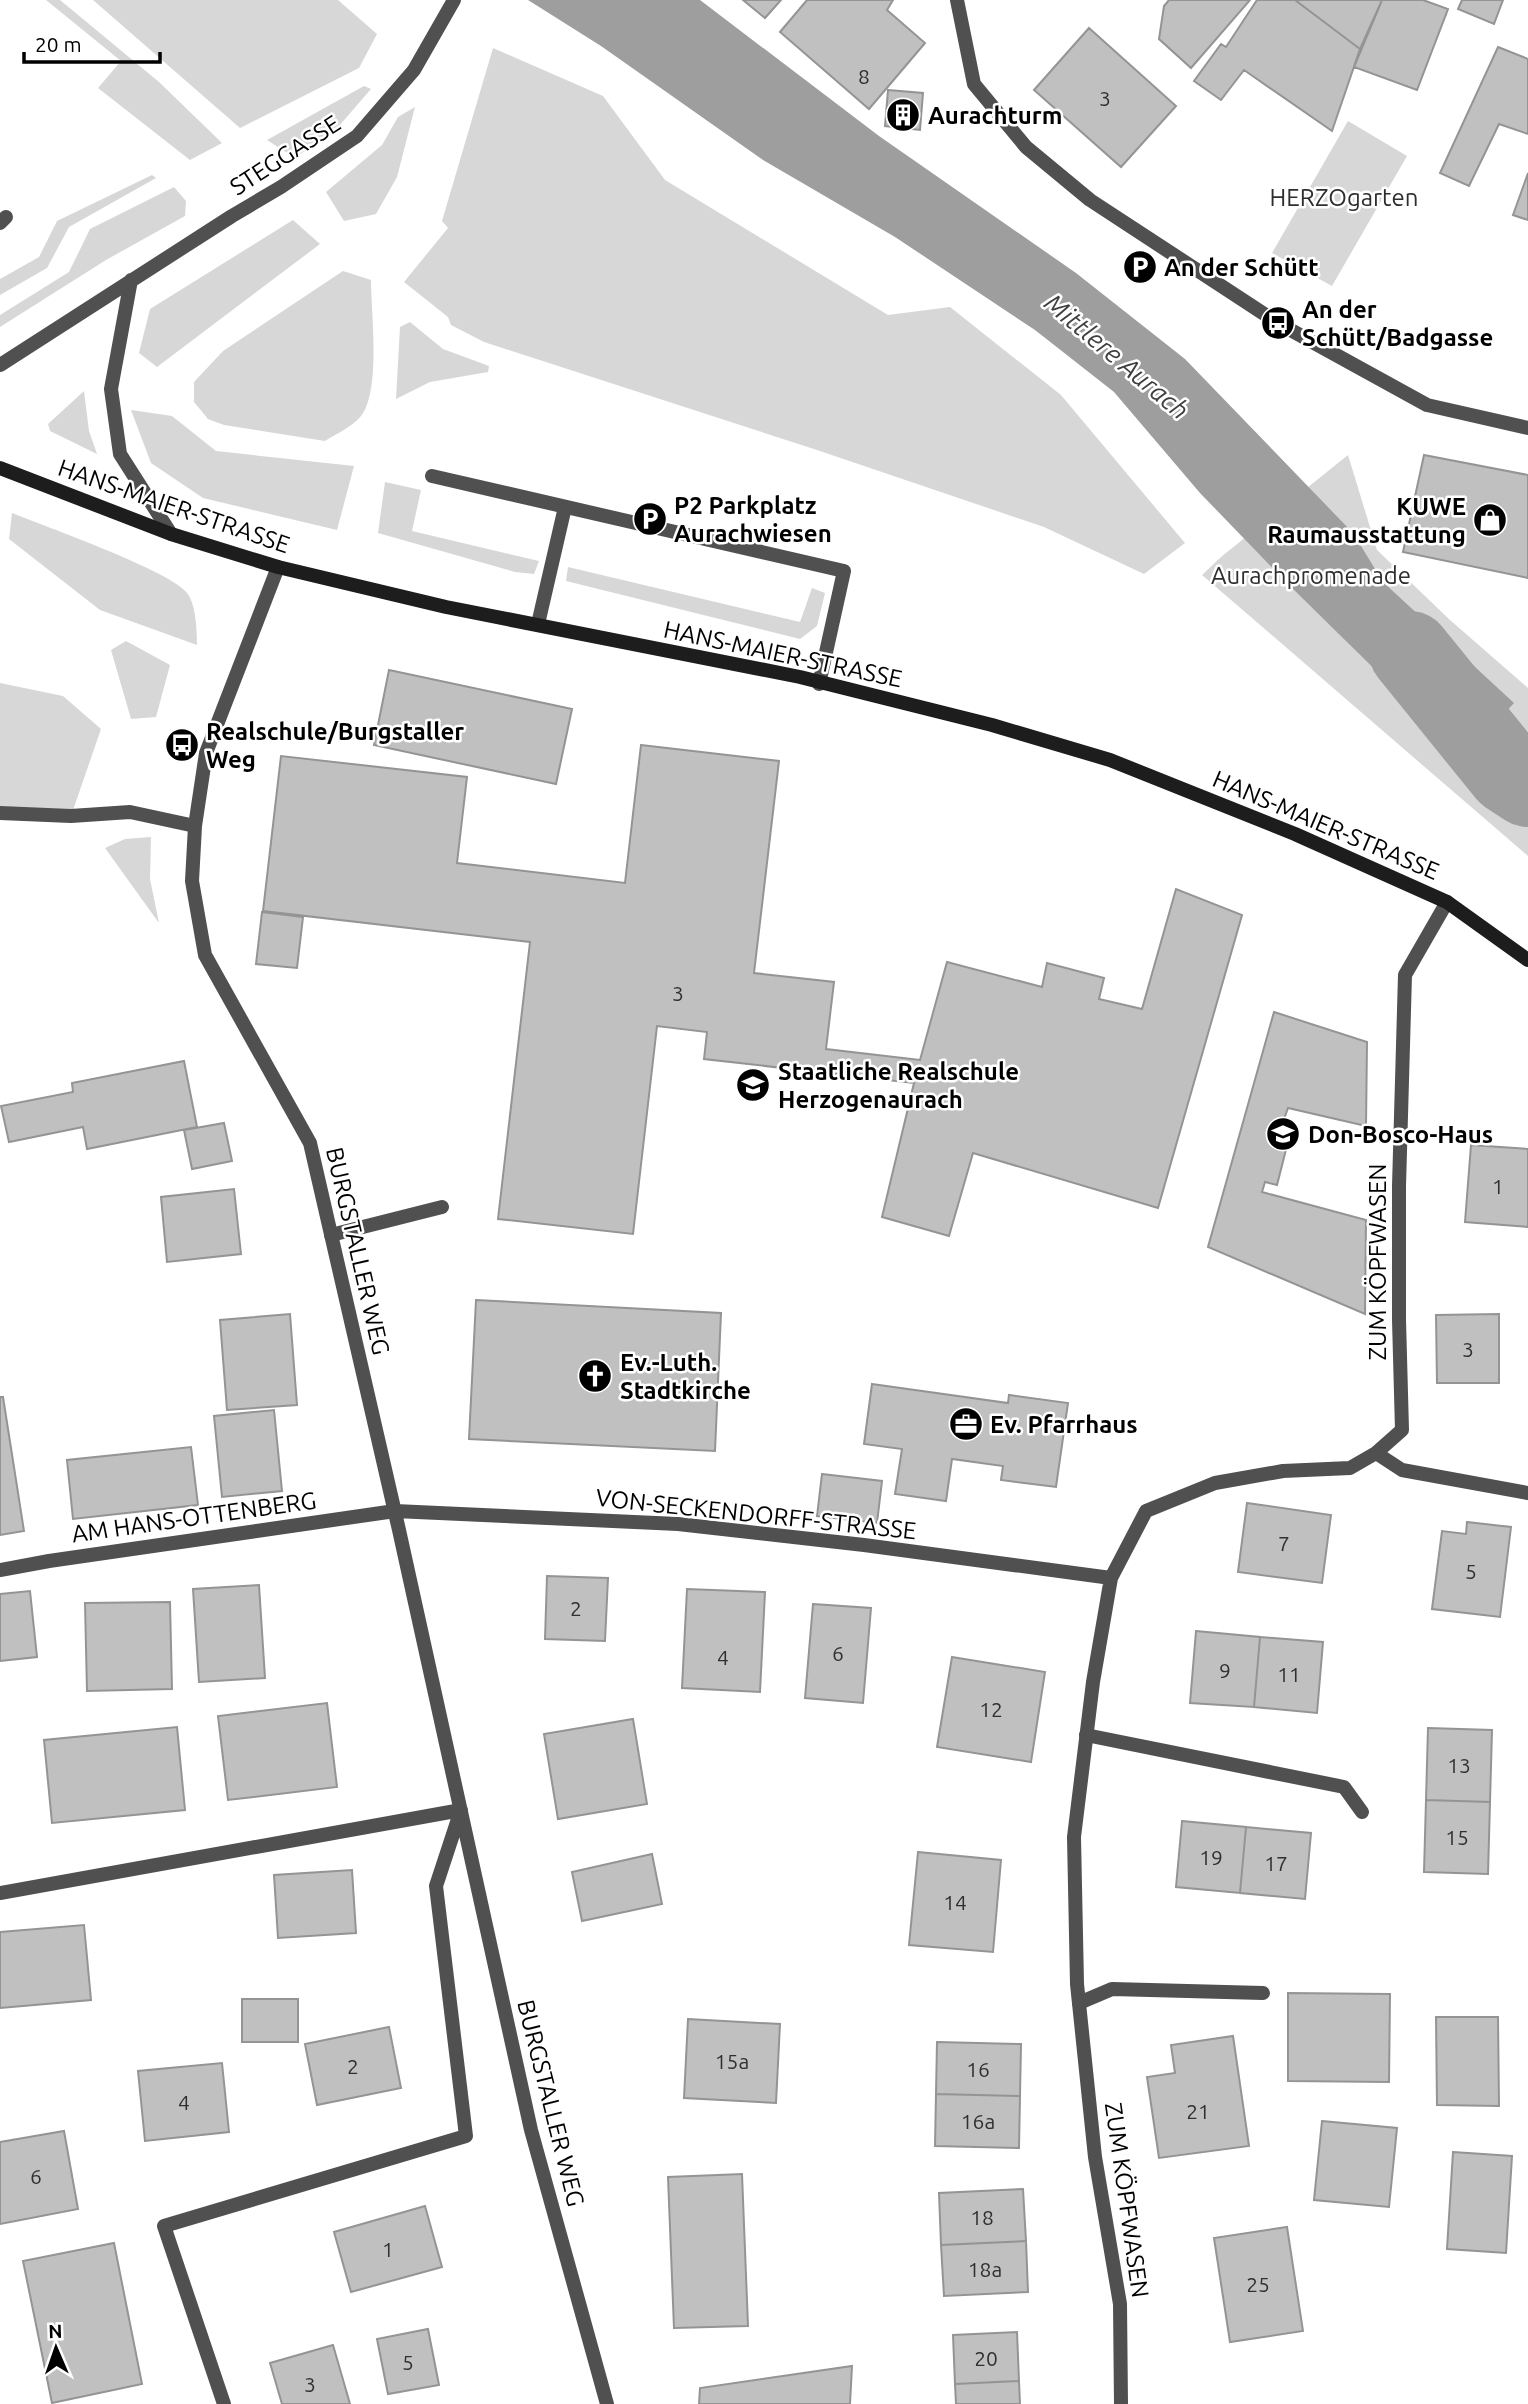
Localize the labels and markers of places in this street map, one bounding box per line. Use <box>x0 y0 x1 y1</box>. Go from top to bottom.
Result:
building icon: Aurachturm <box>884 96 922 134</box>
place label: Aurachturm <box>928 102 1062 129</box>
parking icon: An der Schütt <box>1121 248 1159 286</box>
place label: An der Schütt <box>1164 254 1319 281</box>
place label: An der Schütt/Badgasse <box>1302 296 1493 351</box>
bus stop icon: An der Schütt/Badgasse <box>1259 304 1297 342</box>
place label: P2 Parkplatz Aurachwiesen <box>674 492 832 547</box>
place label: KUWE Raumausstattung <box>1267 493 1466 548</box>
parking icon: P2 Parkplatz Aurachwiesen <box>631 500 669 538</box>
shop icon: KUWE Raumausstattung <box>1471 501 1509 539</box>
place label: Realschule/Burgstaller Weg <box>206 718 464 773</box>
bus stop icon: Realschule/Burgstaller Weg <box>163 726 201 764</box>
place label: Staatliche Realschule Herzogenaurach <box>778 1058 1019 1113</box>
school or university icon: Staatliche Realschule Herzogenaurach <box>734 1066 772 1104</box>
school or university icon: Don-Bosco-Haus <box>1264 1115 1302 1153</box>
place label: Don-Bosco-Haus <box>1308 1121 1493 1148</box>
place label: Ev.-Luth. Stadtkirche <box>620 1349 751 1404</box>
church icon: Ev.-Luth. Stadtkirche <box>576 1357 614 1395</box>
office icon: Ev. Pfarrhaus <box>947 1405 985 1443</box>
place label: Ev. Pfarrhaus <box>990 1411 1138 1438</box>

